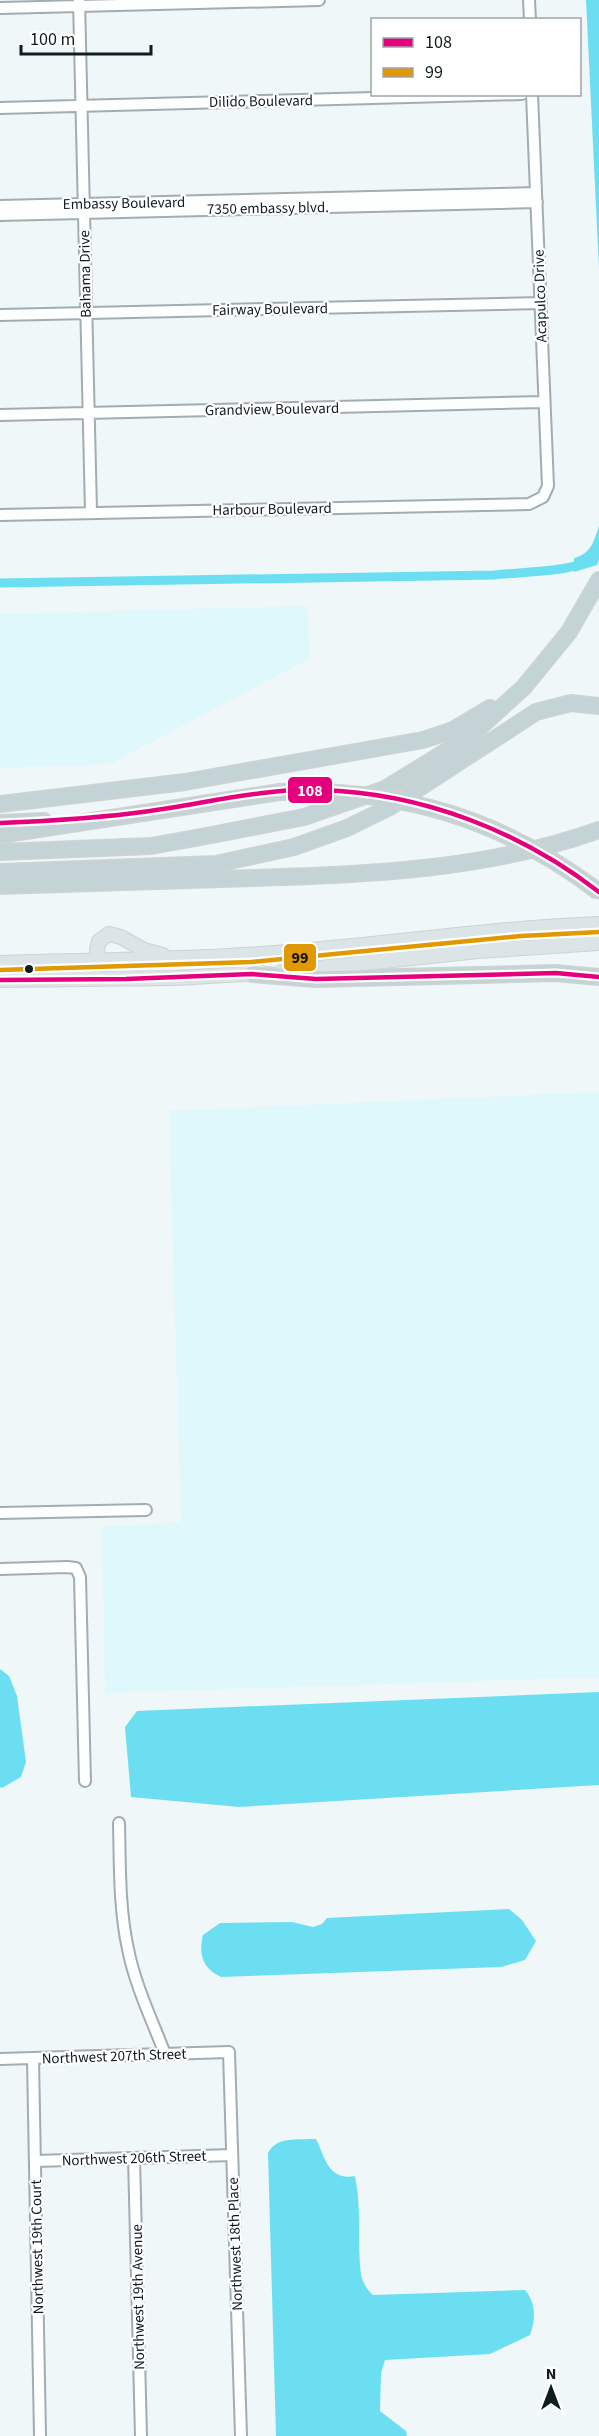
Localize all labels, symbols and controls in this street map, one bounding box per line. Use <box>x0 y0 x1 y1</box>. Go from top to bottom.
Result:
scale bar <box>21 18 152 56</box>
legend <box>371 18 581 96</box>
text: 100 m <box>30 27 75 52</box>
text: 108 <box>425 30 452 55</box>
text: 99 <box>425 60 443 85</box>
street label: Dilido Boulevard <box>209 90 313 113</box>
street label: Embassy Boulevard <box>62 192 186 215</box>
street label: 7350 embassy blvd. <box>207 197 329 220</box>
street label: Bahama Drive <box>74 230 97 318</box>
street label: Acapulco Drive <box>528 249 553 343</box>
street label: Fairway Boulevard <box>212 298 328 321</box>
street label: Grandview Boulevard <box>205 398 339 421</box>
street label: Harbour Boulevard <box>212 498 332 521</box>
line badge: 108 <box>287 776 333 804</box>
text: 108 <box>297 780 323 802</box>
line badge: 99 <box>283 943 317 972</box>
text: 99 <box>292 947 308 969</box>
unlabelled marker <box>23 963 35 975</box>
street label: Northwest 207th Street <box>41 2043 187 2070</box>
street label: Northwest 206th Street <box>61 2145 207 2172</box>
street label: Northwest 18th Place <box>223 2177 248 2311</box>
street label: Northwest 19th Court <box>26 2179 49 2315</box>
street label: Northwest 19th Avenue <box>127 2224 150 2370</box>
north arrow <box>521 2358 581 2418</box>
text: N <box>546 2363 556 2385</box>

